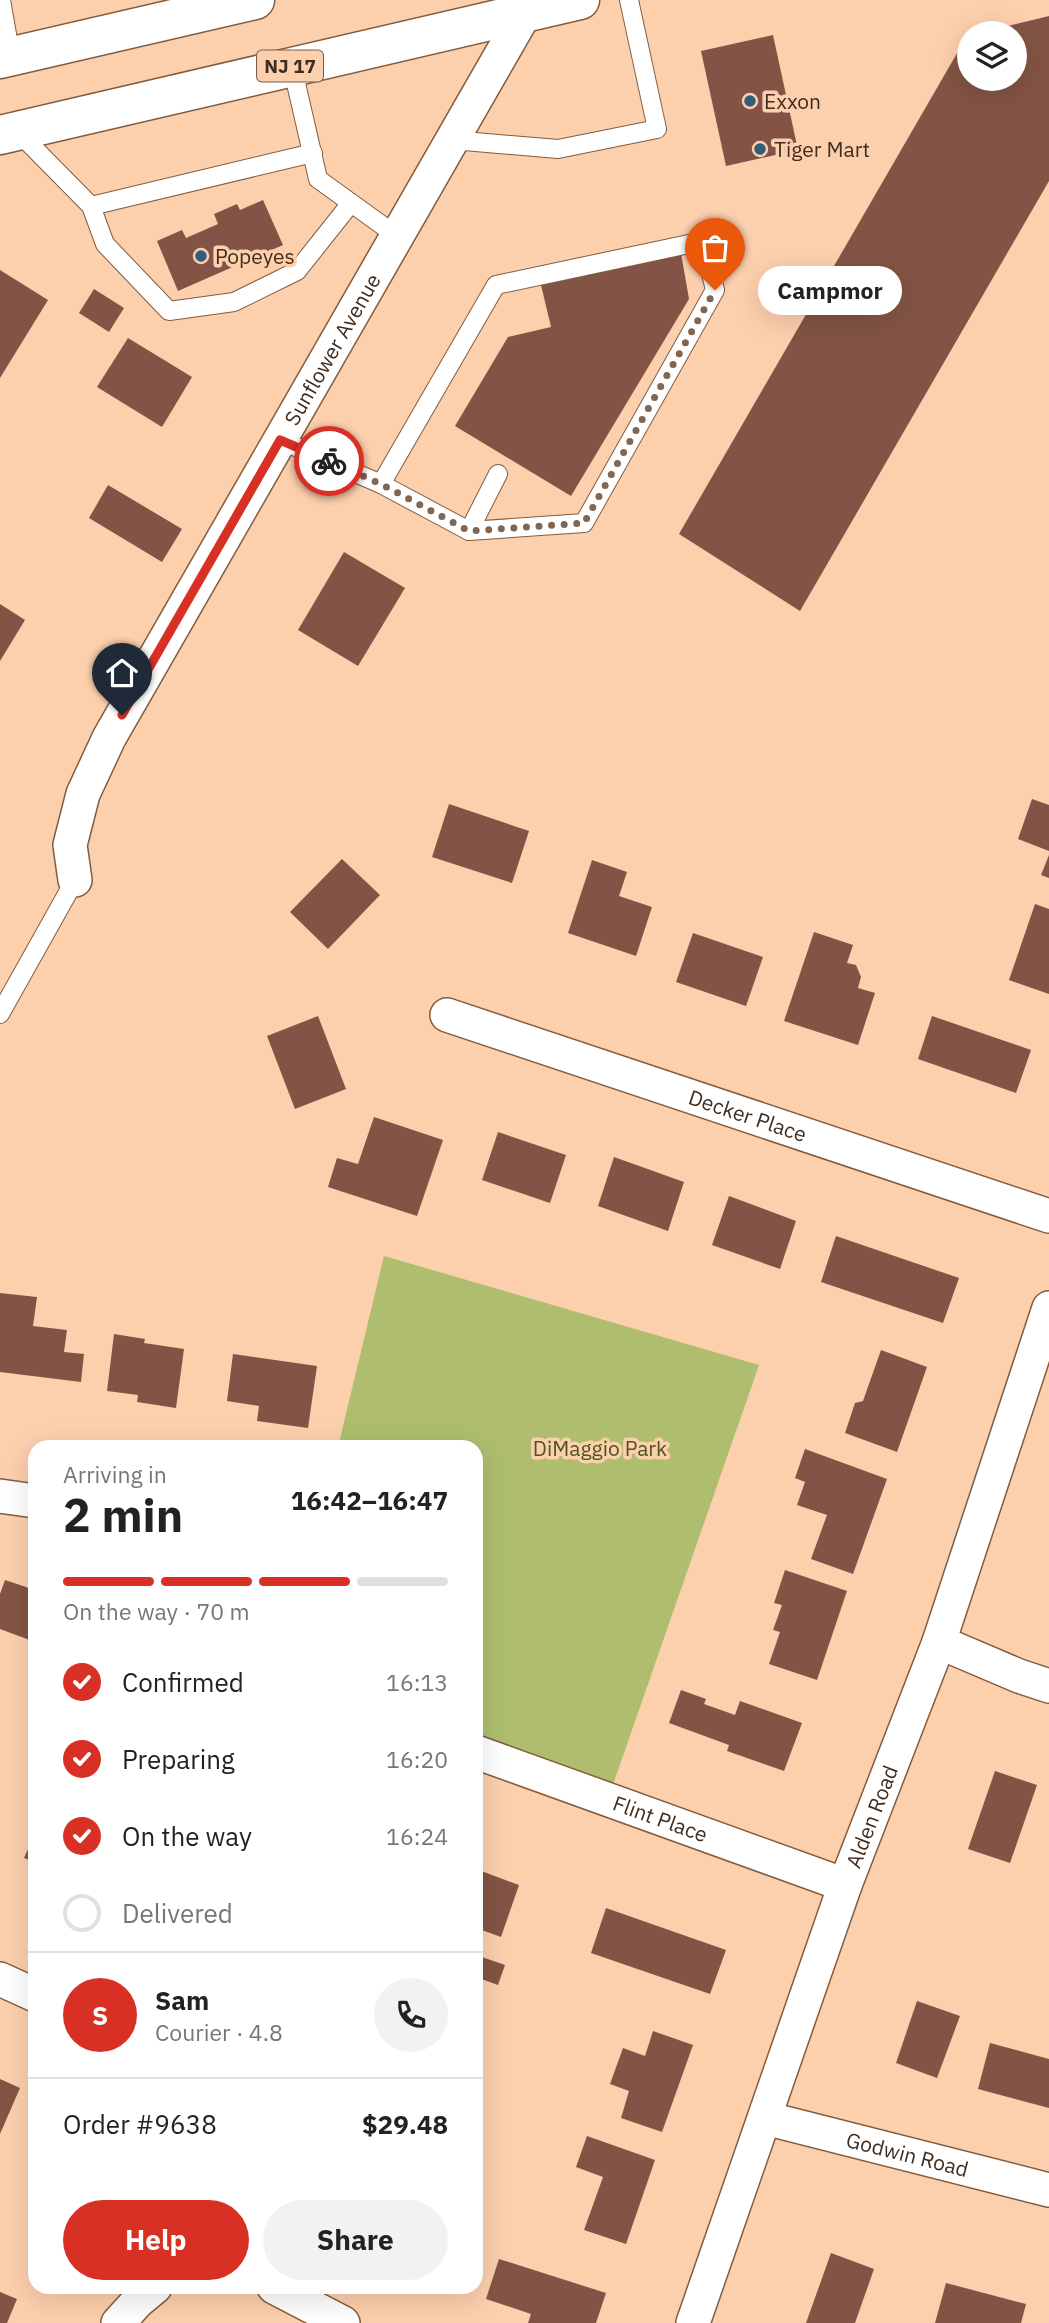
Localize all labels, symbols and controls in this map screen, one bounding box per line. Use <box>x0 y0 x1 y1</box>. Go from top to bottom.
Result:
map controls <box>957 21 1027 91</box>
button: layers <box>957 21 1027 91</box>
road number: NJ 17 <box>257 50 323 82</box>
place label: Exxon <box>764 87 821 115</box>
marker: Exxon <box>742 93 758 109</box>
place label: Tiger Mart <box>774 135 870 163</box>
marker: Tiger Mart <box>752 141 768 157</box>
pin <box>685 218 745 290</box>
icon: bag <box>696 229 734 267</box>
place label: Popeyes <box>215 242 295 270</box>
marker: Popeyes <box>193 248 209 264</box>
callout: Campmor <box>757 266 900 314</box>
street label: Sunflower Avenue <box>277 268 387 430</box>
text: Campmor <box>777 275 883 305</box>
courier <box>294 426 364 496</box>
icon: bike <box>310 442 348 480</box>
pin <box>92 643 152 715</box>
icon: home <box>103 654 141 692</box>
street label: Decker Place <box>685 1083 810 1148</box>
park label: DiMaggio Park <box>533 1434 667 1462</box>
text: Arriving in <box>63 1459 167 1489</box>
text: 16:42–16:47 <box>291 1483 448 1517</box>
text: 2 min <box>63 1485 183 1545</box>
text: On the way · 70 m <box>63 1596 250 1626</box>
icon: check <box>63 1663 101 1701</box>
text: Confirmed <box>122 1665 244 1699</box>
text: 16:13 <box>386 1667 448 1697</box>
icon: check <box>63 1740 101 1778</box>
text: Preparing <box>122 1742 235 1776</box>
text: 16:20 <box>386 1744 448 1774</box>
street label: Alden Road <box>839 1761 904 1872</box>
street label: Flint Place <box>609 1789 712 1848</box>
icon: check <box>63 1817 101 1855</box>
text: On the way <box>122 1819 252 1853</box>
text: 16:24 <box>386 1821 448 1851</box>
text: Delivered <box>122 1896 233 1930</box>
button: phone <box>374 1978 448 2052</box>
text: Sam <box>155 1983 209 2017</box>
text: S <box>92 1998 108 2032</box>
text: Courier · 4.8 <box>155 2017 283 2047</box>
text: Order #9638 <box>63 2107 217 2141</box>
text: $29.48 <box>362 2107 448 2141</box>
street label: Godwin Road <box>843 2125 972 2183</box>
button: Help <box>63 2200 249 2280</box>
button: Share <box>263 2200 448 2280</box>

